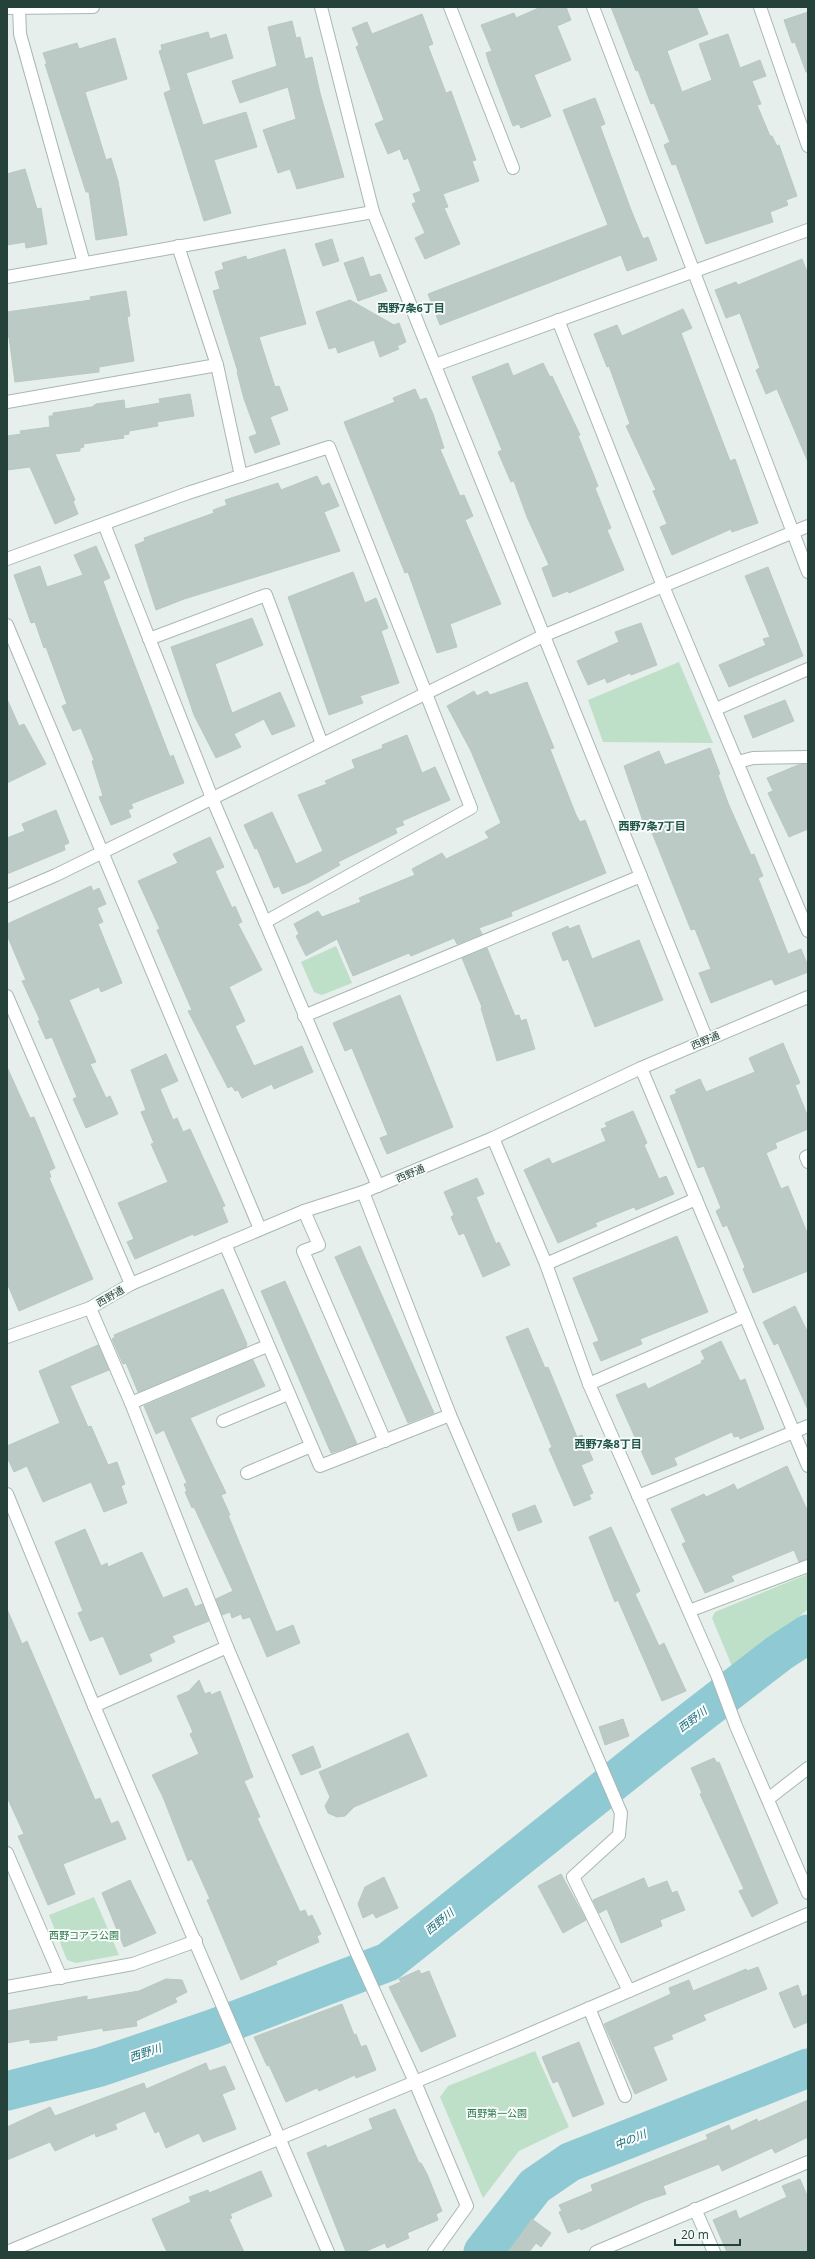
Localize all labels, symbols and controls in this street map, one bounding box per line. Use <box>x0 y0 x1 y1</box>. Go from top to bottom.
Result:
district label: 西野7条6丁目 <box>377 300 445 315</box>
district label: 西野7条7丁目 <box>618 818 686 833</box>
street label: 西野通 <box>688 1028 722 1052</box>
street label: 西野通 <box>393 1161 427 1185</box>
street label: 西野通 <box>94 1282 126 1310</box>
district label: 西野7条8丁目 <box>574 1436 642 1451</box>
water label: 西野川 <box>674 1702 710 1735</box>
water label: 西野川 <box>421 1904 457 1937</box>
park label: 西野コアラ公園 <box>49 1928 119 1942</box>
water label: 西野川 <box>127 2039 164 2064</box>
park label: 西野第一公園 <box>467 2106 527 2120</box>
water label: 中の川 <box>612 2125 649 2152</box>
scale bar <box>675 2221 740 2247</box>
text: 20 m <box>681 2226 709 2243</box>

